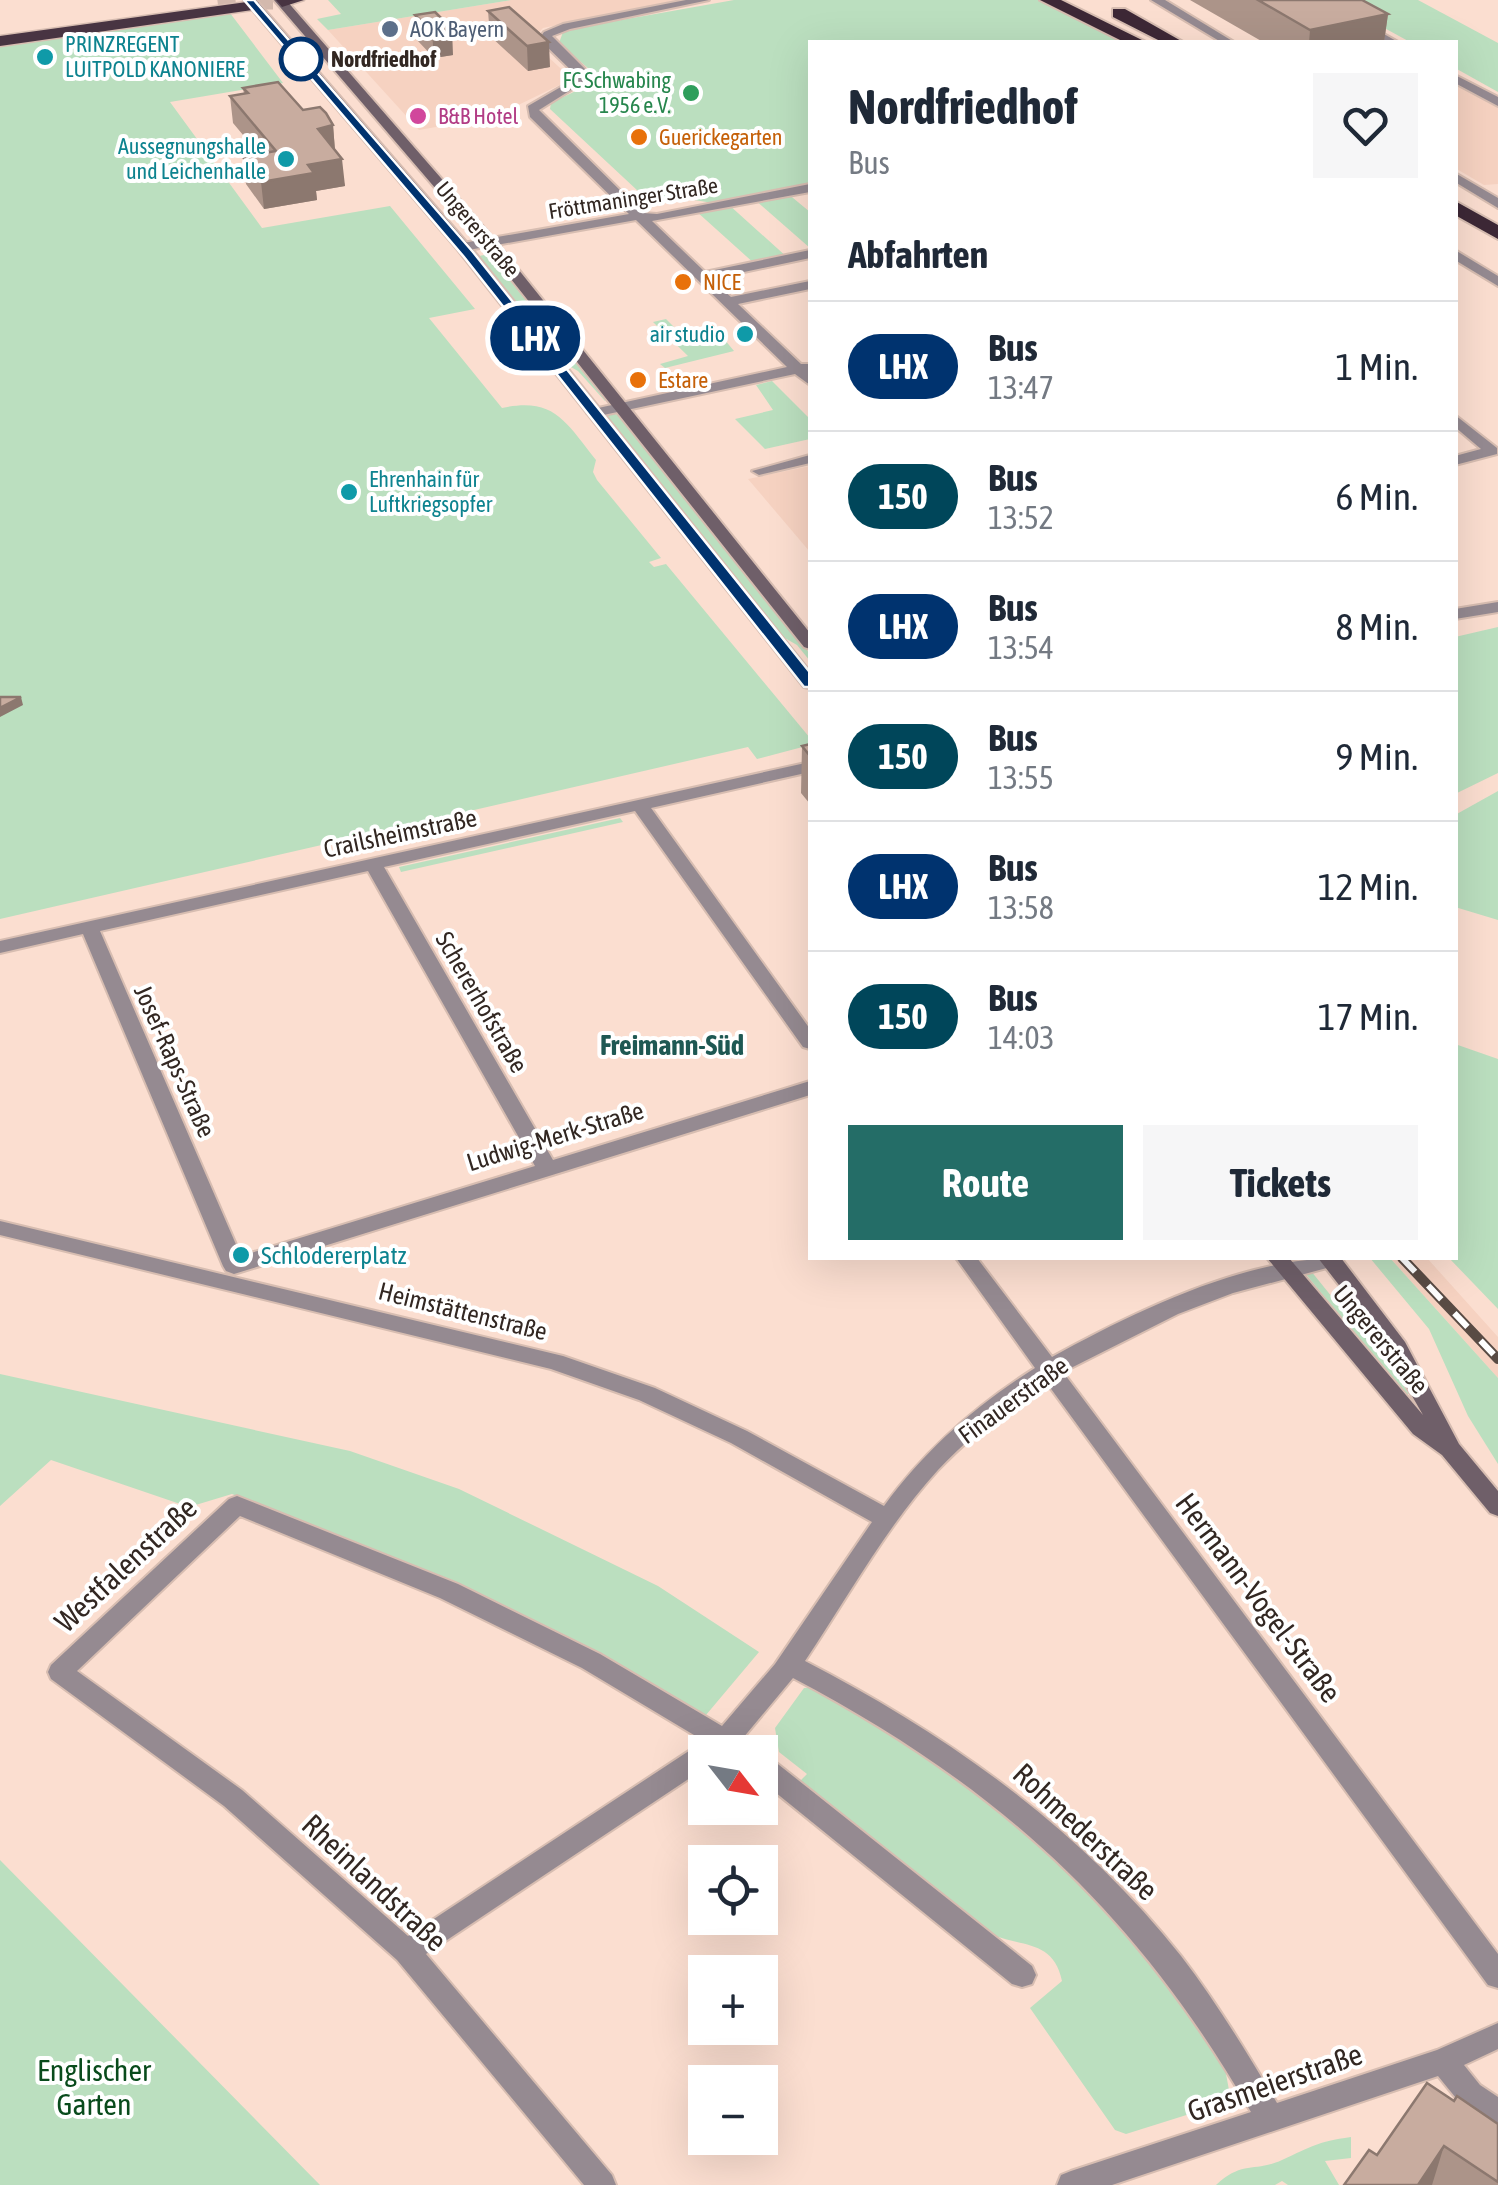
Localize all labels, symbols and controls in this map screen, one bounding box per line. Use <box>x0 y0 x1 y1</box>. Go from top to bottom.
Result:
place label: AOK Bayern <box>410 16 504 42</box>
marker: AOK Bayern <box>379 18 401 40</box>
place label: PRINZREGENT LUITPOLD KANONIERE <box>65 31 246 82</box>
marker: Nordfriedhof <box>280 38 322 80</box>
marker: PRINZREGENT LUITPOLD KANONIERE <box>34 46 56 68</box>
place label: Nordfriedhof <box>331 46 437 72</box>
place label: FC Schwabing 1956 e.V. <box>562 67 672 118</box>
button: heart <box>1313 73 1418 178</box>
text: Nordfriedhof <box>848 79 1078 134</box>
marker: FC Schwabing 1956 e.V. <box>680 82 702 104</box>
place label: B&B Hotel <box>438 103 519 129</box>
marker: B&B Hotel <box>407 105 429 127</box>
place label: Guerickegarten <box>659 124 783 150</box>
marker: Guerickegarten <box>628 126 650 148</box>
place label: Aussegnungshalle und Leichenhalle <box>118 133 266 184</box>
text: Bus <box>848 144 890 181</box>
marker: Aussegnungshalle und Leichenhalle <box>275 148 297 170</box>
street label: Fröttmaninger Straße <box>546 172 720 224</box>
street label: Ungererstraße <box>431 176 525 282</box>
text: Abfahrten <box>848 233 988 276</box>
place label: NICE <box>703 269 741 295</box>
marker: NICE <box>672 271 694 293</box>
line badge: LHX <box>478 306 592 370</box>
text: LHX <box>510 318 560 358</box>
place label: air studio <box>650 321 725 347</box>
marker: air studio <box>734 323 756 345</box>
text: Bus <box>988 326 1038 369</box>
text: 1 Min. <box>1336 345 1418 388</box>
text: LHX <box>878 346 928 386</box>
place label: Estare <box>658 367 708 393</box>
marker: Estare <box>627 369 649 391</box>
text: 13:47 <box>988 369 1054 406</box>
text: Bus <box>988 456 1038 499</box>
place label: Ehrenhain für Luftkriegsopfer <box>369 466 493 517</box>
text: 6 Min. <box>1336 475 1418 518</box>
text: 150 <box>878 476 928 516</box>
marker: Ehrenhain für Luftkriegsopfer <box>338 481 360 503</box>
text: 13:52 <box>988 499 1054 536</box>
text: Bus <box>988 586 1038 629</box>
text: 8 Min. <box>1336 605 1418 648</box>
text: LHX <box>878 606 928 646</box>
text: 13:54 <box>988 629 1054 666</box>
text: Bus <box>988 716 1038 759</box>
text: 9 Min. <box>1336 735 1418 778</box>
text: 150 <box>878 736 928 776</box>
text: 13:55 <box>988 759 1054 796</box>
street label: Crailsheimstraße <box>321 803 479 863</box>
text: Bus <box>988 846 1038 889</box>
text: 12 Min. <box>1318 865 1418 908</box>
text: LHX <box>878 866 928 906</box>
text: 13:58 <box>988 889 1054 926</box>
street label: Schererhofstraße <box>430 927 534 1077</box>
text: Bus <box>988 976 1038 1019</box>
street label: Josef-Raps-Straße <box>129 981 221 1141</box>
text: 17 Min. <box>1318 995 1418 1038</box>
text: 150 <box>878 996 928 1036</box>
text: 14:03 <box>988 1019 1055 1056</box>
district label: Freimann-Süd <box>600 1029 744 1061</box>
street label: Ludwig-Merk-Straße <box>463 1096 647 1176</box>
button: Route <box>848 1125 1123 1240</box>
button: Tickets <box>1143 1125 1418 1240</box>
place label: Schlodererplatz <box>261 1241 407 1269</box>
marker: Schlodererplatz <box>230 1244 252 1266</box>
street label: Heimstättenstraße <box>376 1277 550 1345</box>
street label: Ungererstraße <box>1328 1279 1434 1399</box>
street label: Finauerstraße <box>953 1351 1073 1449</box>
street label: Hermann-Vogel-Straße <box>1169 1486 1348 1708</box>
street label: Westfalenstraße <box>48 1490 203 1638</box>
north arrow <box>688 1735 778 1825</box>
map controls <box>688 1735 778 2155</box>
street label: Rohmederstraße <box>1007 1756 1165 1907</box>
street label: Rheinlandstraße <box>296 1807 454 1958</box>
button: locate <box>688 1845 778 1935</box>
button: + <box>688 1955 778 2045</box>
street label: Grasmeierstraße <box>1183 2036 1366 2128</box>
park label: Englischer Garten <box>37 2053 152 2121</box>
button: − <box>688 2065 778 2155</box>

